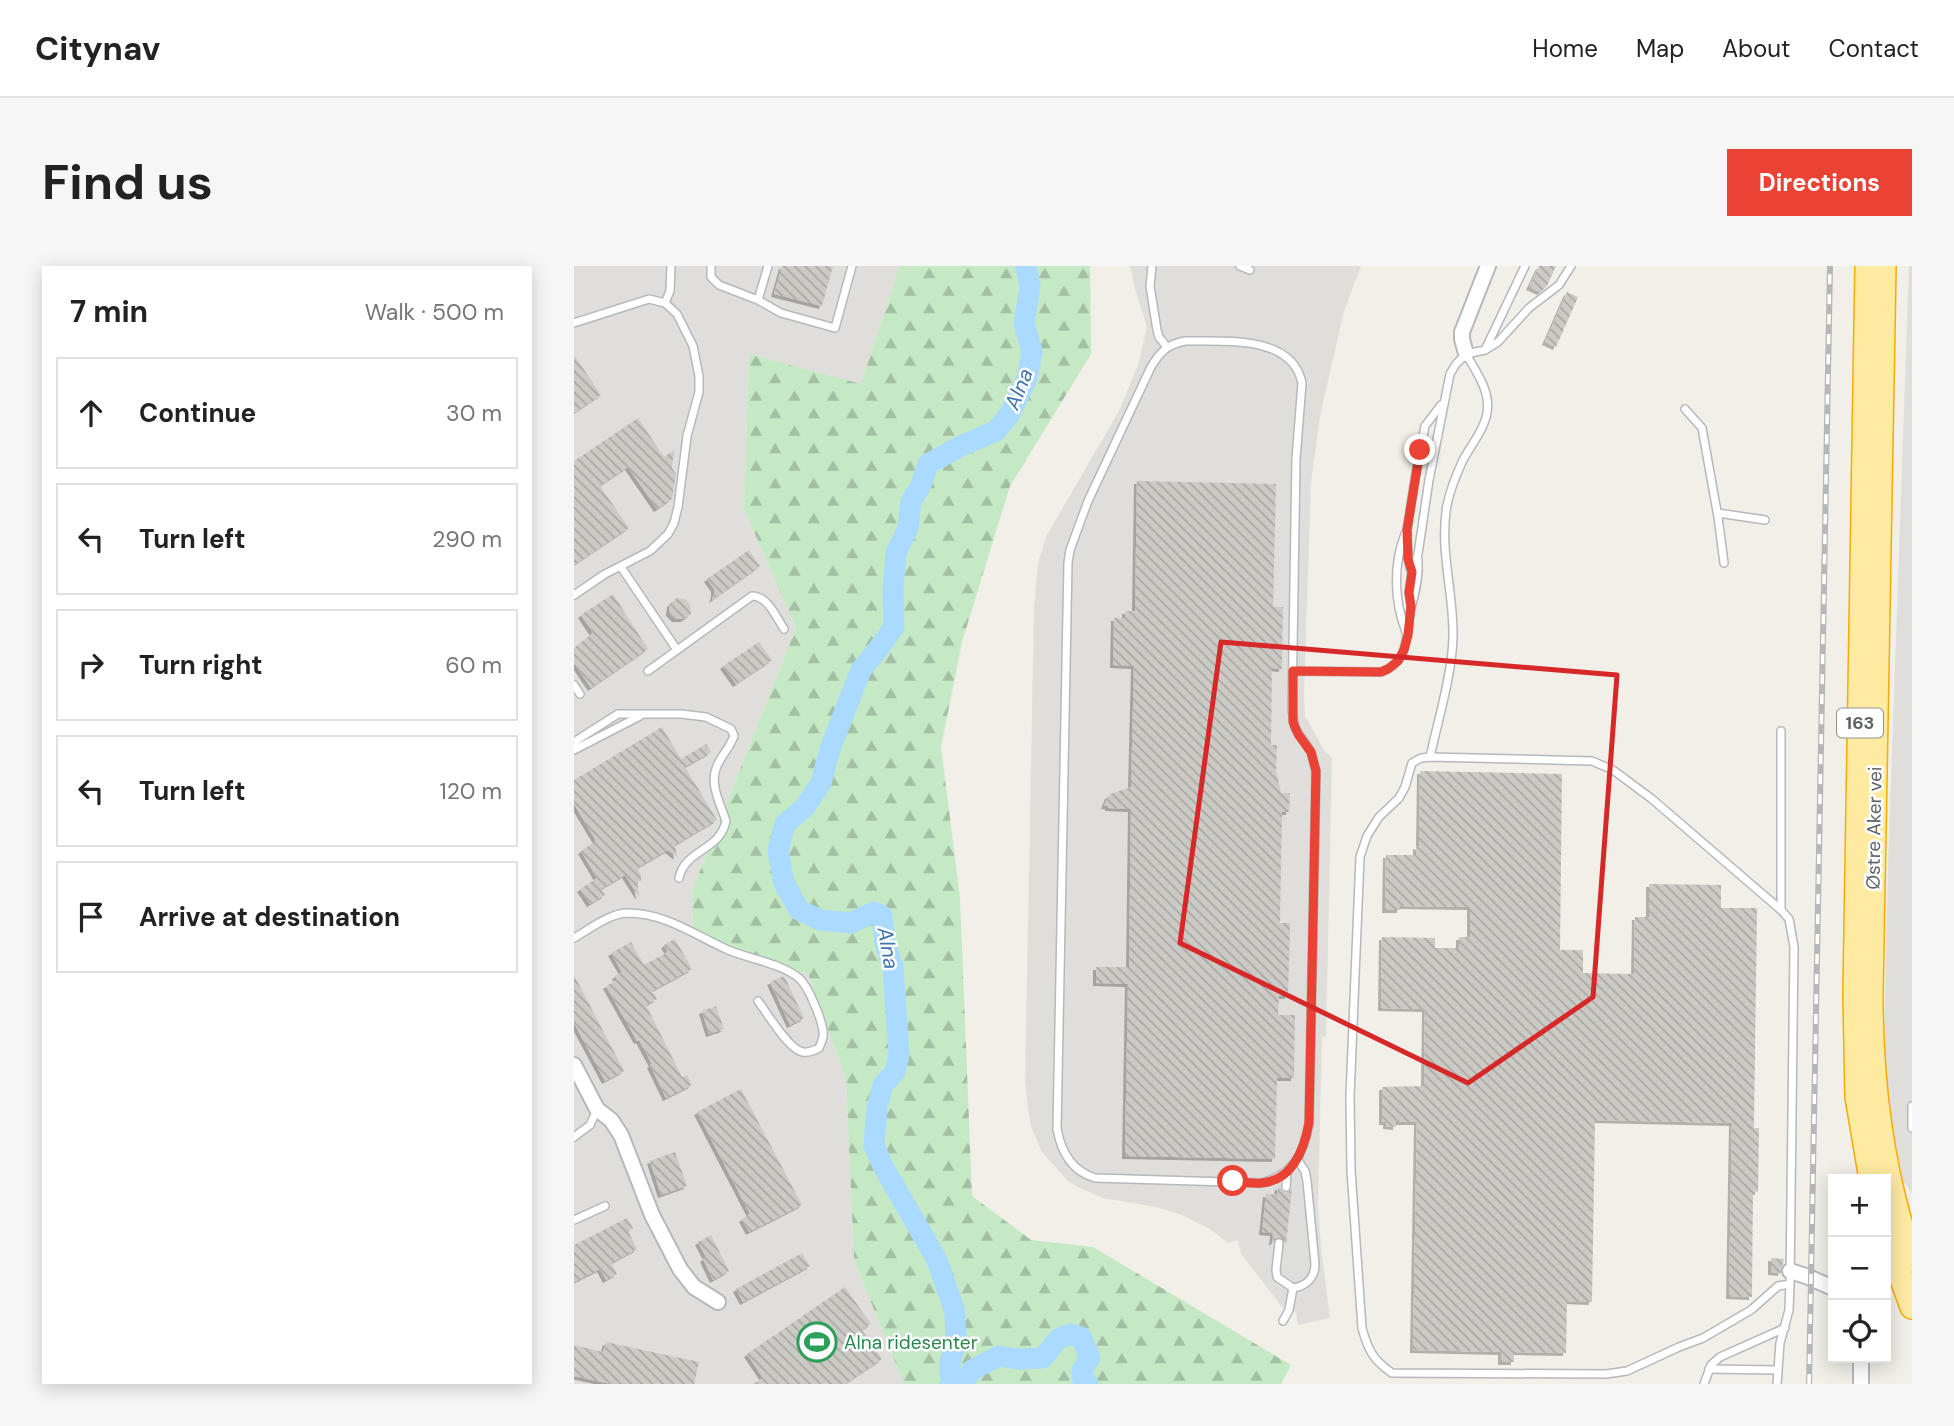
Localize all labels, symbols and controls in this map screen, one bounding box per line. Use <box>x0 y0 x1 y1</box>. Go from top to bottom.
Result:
text: Citynav <box>35 27 160 70</box>
text: Home <box>1532 33 1598 64</box>
text: Map <box>1636 33 1684 64</box>
text: About <box>1722 33 1791 64</box>
text: Contact <box>1829 33 1919 64</box>
button: Directions <box>1727 149 1912 216</box>
text: Find us <box>42 150 213 214</box>
text: 7 min <box>70 292 148 331</box>
text: Walk · 500 m <box>365 297 504 327</box>
water label: Alna <box>998 364 1040 415</box>
icon: ahead <box>72 394 110 432</box>
text: Continue <box>139 396 256 430</box>
text: 30 m <box>446 398 502 428</box>
route end <box>1404 434 1435 465</box>
icon: left <box>72 520 110 558</box>
text: Turn left <box>139 522 246 556</box>
text: 290 m <box>432 524 502 554</box>
icon: right <box>72 646 110 684</box>
text: Turn right <box>139 648 263 682</box>
text: 60 m <box>445 650 502 680</box>
road number: 163 <box>1837 709 1883 738</box>
street label: Østre Aker vei <box>1860 766 1888 890</box>
icon: left <box>72 772 110 810</box>
text: Turn left <box>139 774 246 808</box>
text: 120 m <box>439 776 502 806</box>
icon: arrive <box>72 898 110 936</box>
text: Arrive at destination <box>139 900 400 934</box>
water label: Alna <box>870 924 905 971</box>
route start <box>1217 1165 1248 1196</box>
map controls <box>1828 1174 1891 1363</box>
button: + <box>1828 1174 1891 1237</box>
button: − <box>1828 1237 1891 1300</box>
button: locate <box>1828 1300 1891 1363</box>
sports icon: Alna ridesenter <box>796 1321 838 1363</box>
place label: Alna ridesenter <box>844 1330 978 1355</box>

